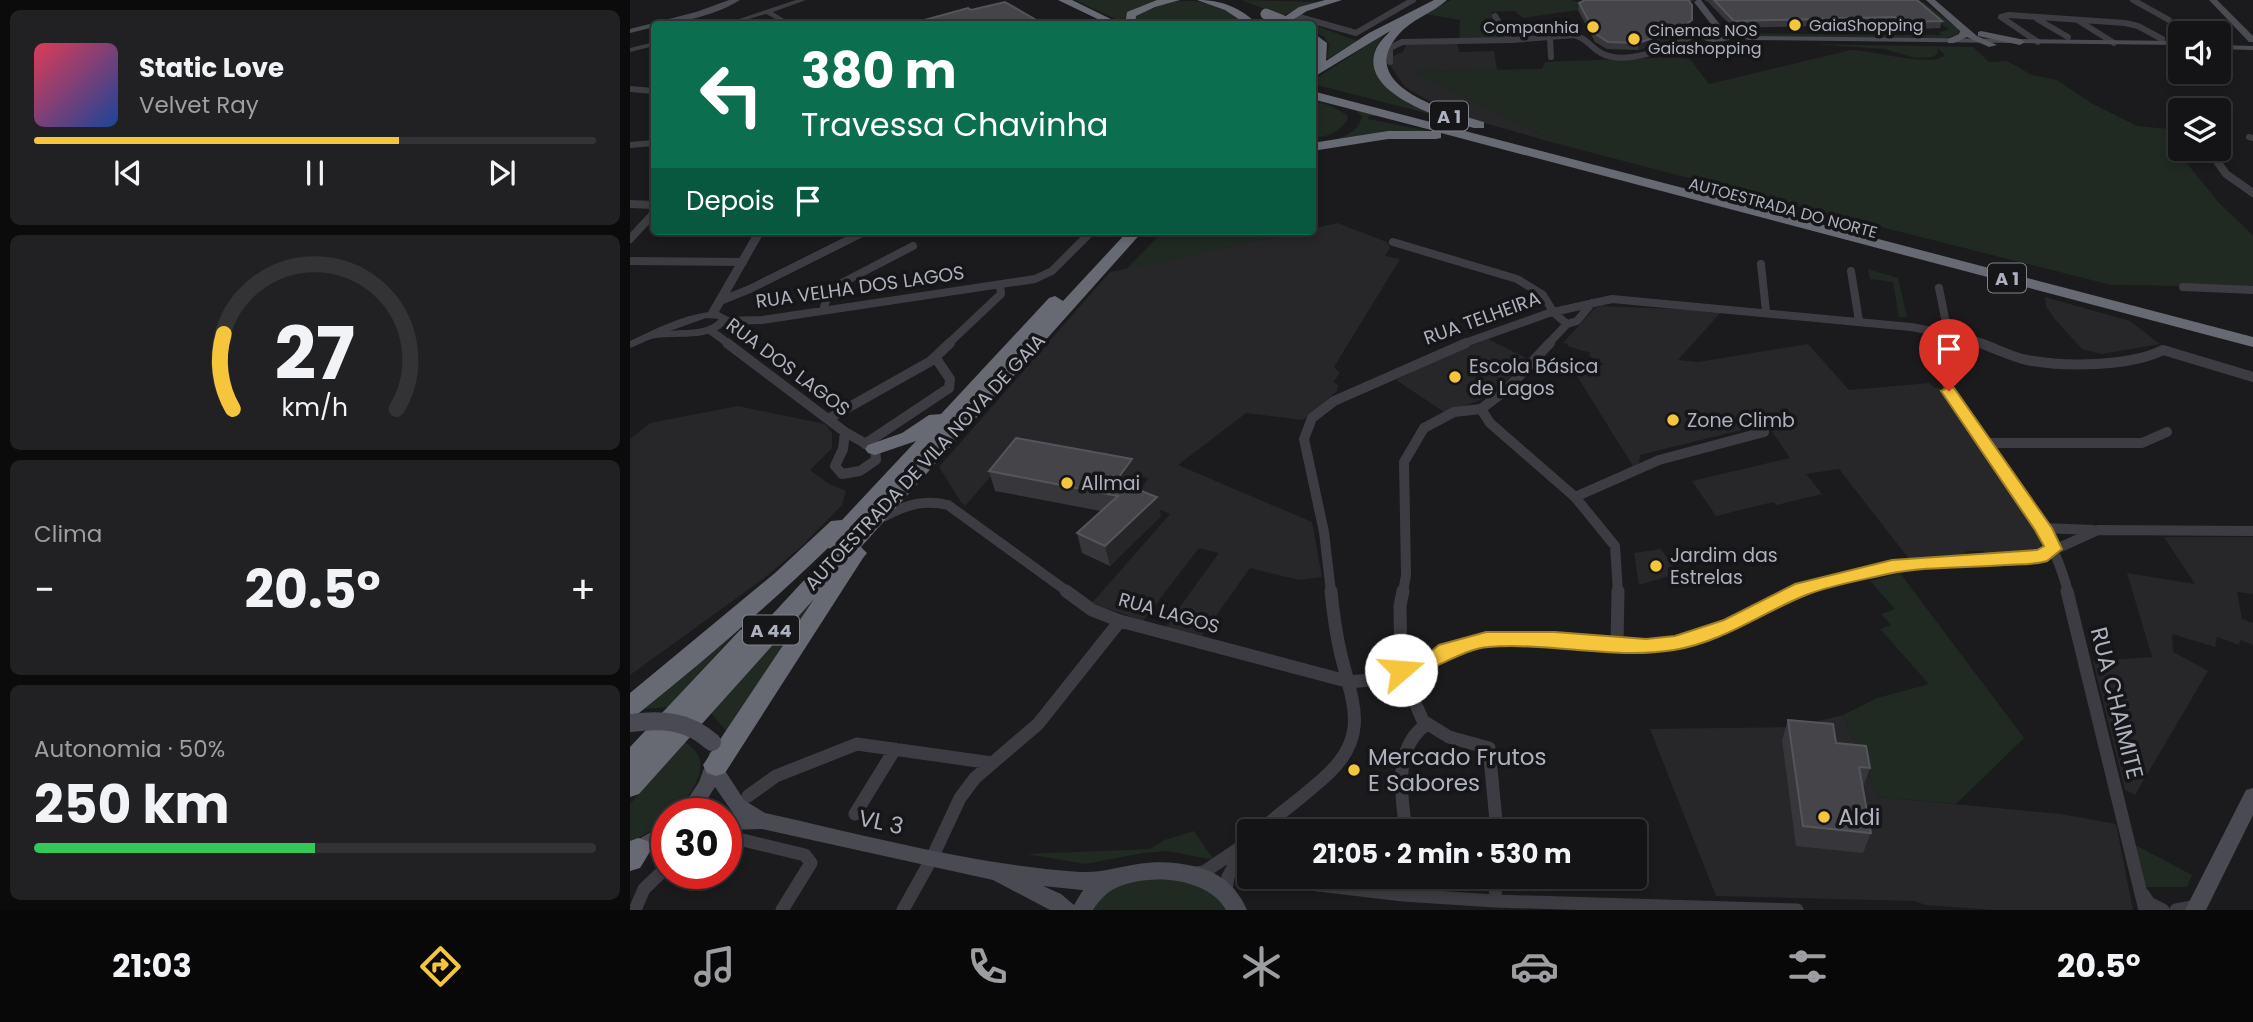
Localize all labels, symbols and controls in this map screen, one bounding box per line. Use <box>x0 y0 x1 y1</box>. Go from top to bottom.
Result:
place label: GaiaShopping <box>1809 14 1924 37</box>
place label: Companhia <box>1483 16 1579 39</box>
marker: GaiaShopping <box>1787 17 1803 33</box>
marker: Companhia <box>1585 19 1601 35</box>
place label: Cinemas NOS Gaiashopping <box>1648 19 1761 60</box>
map controls <box>2168 21 2231 161</box>
button: sound <box>2168 21 2231 84</box>
marker: Cinemas NOS Gaiashopping <box>1626 31 1642 47</box>
text: 380 m <box>801 37 957 105</box>
icon: left <box>686 49 777 140</box>
text: Static Love <box>139 50 284 86</box>
text: Velvet Ray <box>139 89 259 121</box>
button: layers <box>2168 98 2231 161</box>
text: Travessa Chavinha <box>801 102 1109 147</box>
road number: A 1 <box>1430 102 1468 131</box>
icon: previous <box>109 154 147 192</box>
icon: pause <box>296 154 334 192</box>
icon: next <box>483 154 521 192</box>
street label: AUTOESTRADA DO NORTE <box>1686 172 1880 244</box>
icon: arrive <box>789 182 827 220</box>
text: Depois <box>686 183 775 219</box>
street label: RUA VELHA DOS LAGOS <box>754 259 966 315</box>
road number: A 1 <box>1988 264 2026 292</box>
street label: RUA TELHEIRA <box>1420 284 1544 352</box>
text: 27 <box>275 303 355 404</box>
street label: RUA DOS LAGOS <box>720 311 856 423</box>
pin <box>1919 319 1979 391</box>
street label: AUTOESTRADA DE VILA NOVA DE GAIA <box>799 328 1052 596</box>
icon: arrive <box>1930 330 1968 368</box>
place label: Escola Básica de Lagos <box>1469 353 1598 402</box>
marker: Escola Básica de Lagos <box>1447 369 1463 385</box>
text: km/h <box>282 389 348 424</box>
place label: Zone Climb <box>1687 407 1795 434</box>
marker: Zone Climb <box>1665 412 1681 428</box>
place label: Allmai <box>1081 470 1140 497</box>
marker: Allmai <box>1059 475 1075 491</box>
text: Clima <box>34 518 102 550</box>
place label: Jardim das Estrelas <box>1670 542 1778 591</box>
text: 20.5° <box>244 553 381 626</box>
marker: Jardim das Estrelas <box>1648 558 1664 574</box>
text: − <box>34 563 55 616</box>
text: + <box>570 563 596 616</box>
street label: RUA LAGOS <box>1115 586 1223 640</box>
road number: A 44 <box>743 616 799 644</box>
street label: RUA CHAIMITE <box>2083 624 2151 782</box>
position arrow <box>1364 633 1438 707</box>
text: Autonomia · 50% <box>34 733 225 765</box>
place label: Mercado Frutos E Sabores <box>1368 741 1547 799</box>
marker: Mercado Frutos E Sabores <box>1346 762 1362 778</box>
text: 250 km <box>34 768 230 841</box>
speed limit sign: 30 <box>651 798 742 889</box>
place label: Aldi <box>1838 801 1880 833</box>
street label: VL 3 <box>856 802 906 842</box>
marker: Aldi <box>1816 809 1832 825</box>
text: 21:05 · 2 min · 530 m <box>1312 836 1572 872</box>
icon: directions <box>416 942 465 991</box>
icon: music <box>690 942 739 991</box>
icon: phone <box>963 942 1012 991</box>
icon: climate <box>1237 942 1286 991</box>
icon: car <box>1510 942 1559 991</box>
icon: filters <box>1783 942 1832 991</box>
text: 21:03 <box>112 943 192 988</box>
text: 20.5° <box>2057 943 2141 988</box>

